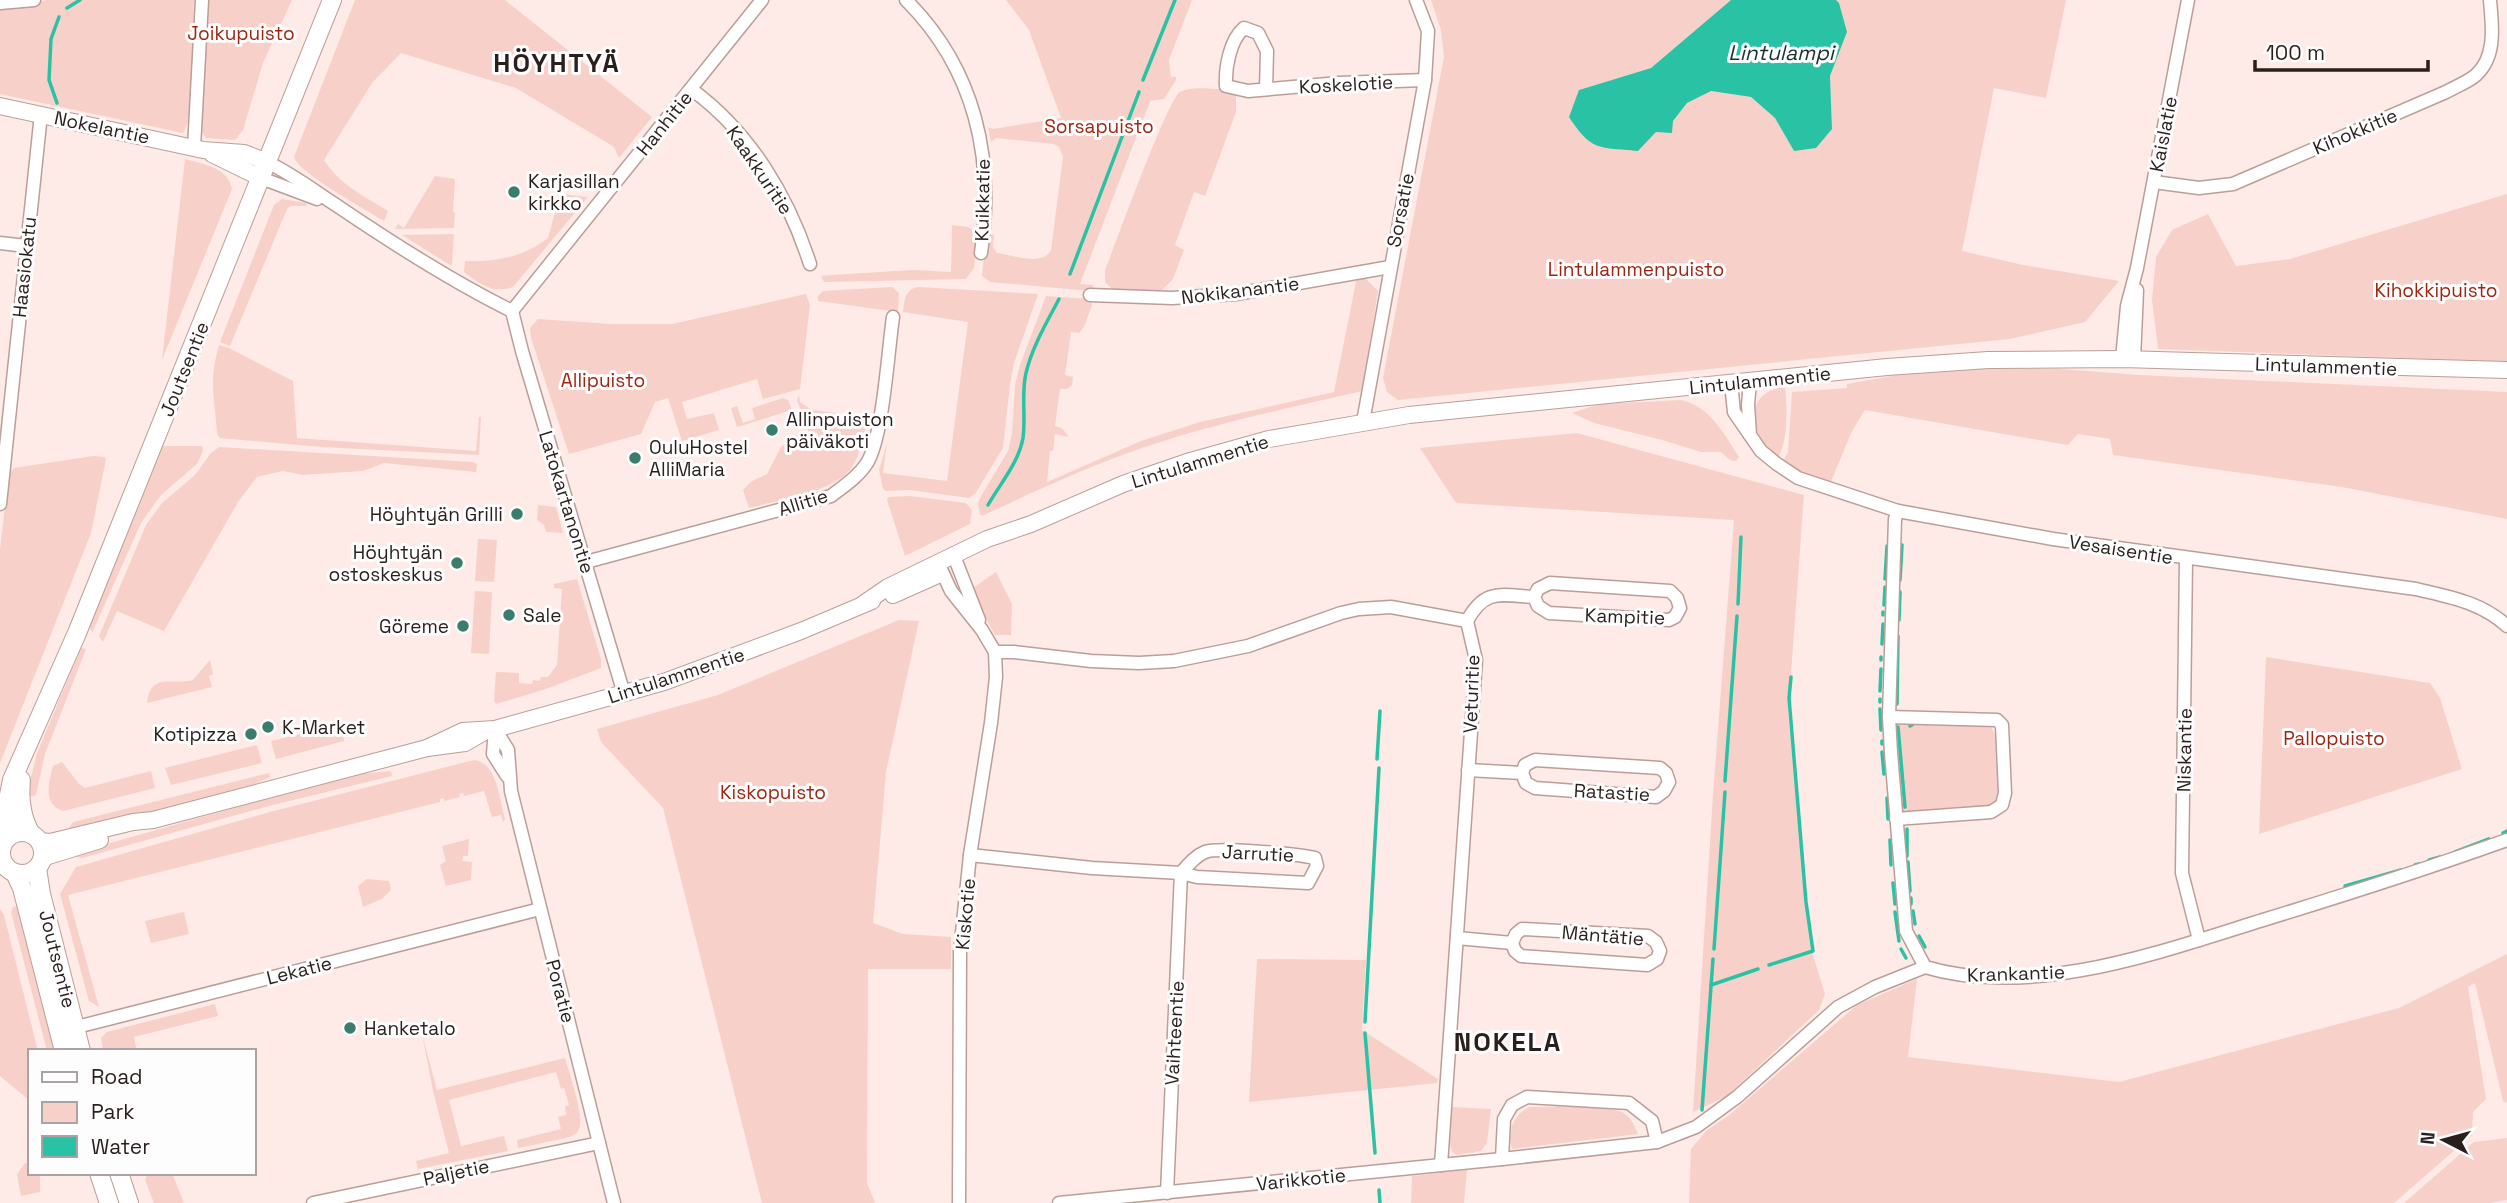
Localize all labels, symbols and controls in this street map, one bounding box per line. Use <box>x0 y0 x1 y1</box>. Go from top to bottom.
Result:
park label: Joikupuisto <box>187 21 295 46</box>
scale bar <box>2255 28 2428 72</box>
water label: Lintulampi <box>1728 39 1837 66</box>
text: 100 m <box>2266 39 2325 66</box>
district label: HÖYHTYÄ <box>493 46 621 80</box>
street label: Koskelotie <box>1298 70 1394 99</box>
street label: Hanhitie <box>631 86 698 161</box>
street label: Kaislatie <box>2144 94 2183 174</box>
street label: Kihokkitie <box>2309 102 2401 160</box>
street label: Nokelantie <box>52 105 152 150</box>
park label: Sorsapuisto <box>1044 114 1154 139</box>
street label: Kaakkuritie <box>721 121 798 220</box>
street label: Kuikkatie <box>969 158 996 242</box>
place label: Karjasillan kirkko <box>528 169 620 216</box>
street label: Sorsatie <box>1381 171 1420 249</box>
marker: Karjasillan kirkko <box>506 184 522 200</box>
street label: Haasiokatu <box>7 215 42 319</box>
park label: Lintulammenpuisto <box>1548 257 1724 282</box>
street label: Nokikanantie <box>1180 271 1301 310</box>
park label: Kihokkipuisto <box>2374 278 2498 303</box>
street label: Joutsentie <box>154 318 215 420</box>
street label: Lintulammentie <box>2254 352 2398 381</box>
street label: Lintulammentie <box>1688 361 1832 400</box>
park label: Allipuisto <box>561 368 645 393</box>
place label: Allinpuiston päiväkoti <box>786 407 894 454</box>
marker: Allinpuiston päiväkoti <box>764 422 780 438</box>
street label: Latokartanontie <box>533 428 600 577</box>
street label: Lintulammentie <box>1128 429 1272 494</box>
place label: OuluHostel AlliMaria <box>649 435 748 482</box>
marker: OuluHostel AlliMaria <box>627 450 643 466</box>
street label: Allitie <box>775 483 831 522</box>
place label: Höyhtyän Grilli <box>370 502 503 527</box>
marker: Höyhtyän Grilli <box>509 506 525 522</box>
street label: Vesaisentie <box>2067 529 2175 570</box>
place label: Höyhtyän ostoskeskus <box>328 540 443 587</box>
marker: Höyhtyän ostoskeskus <box>449 555 465 571</box>
place label: Sale <box>523 603 561 628</box>
street label: Kampitie <box>1584 603 1666 630</box>
marker: Sale <box>501 607 517 623</box>
place label: Göreme <box>379 614 449 639</box>
marker: Göreme <box>455 618 471 634</box>
street label: Lintulammentie <box>605 642 748 709</box>
street label: Veturitie <box>1458 654 1485 734</box>
street label: Niskantie <box>2171 708 2198 792</box>
place label: K-Market <box>282 715 365 740</box>
marker: K-Market <box>260 719 276 735</box>
place label: Kotipizza <box>153 722 237 747</box>
marker: Kotipizza <box>243 726 259 742</box>
park label: Pallopuisto <box>2283 726 2385 751</box>
street label: Ratastie <box>1573 778 1651 807</box>
park label: Kiskopuisto <box>720 780 826 805</box>
street label: Jarrutie <box>1221 839 1295 868</box>
street label: Kiskotie <box>950 877 981 951</box>
street label: Joutsentie <box>33 907 82 1011</box>
street label: Mäntätie <box>1561 919 1645 952</box>
street label: Lekatie <box>264 950 334 991</box>
street label: Poratie <box>540 957 581 1026</box>
street label: Krankantie <box>1967 959 2065 988</box>
street label: Vaihteentie <box>1159 980 1190 1086</box>
place label: Hanketalo <box>364 1016 456 1041</box>
marker: Hanketalo <box>342 1020 358 1036</box>
district label: NOKELA <box>1454 1025 1562 1059</box>
legend <box>28 1049 256 1175</box>
text: Road <box>91 1063 143 1090</box>
text: Park <box>91 1098 135 1125</box>
north arrow <box>2409 1105 2479 1175</box>
text: N <box>2414 1131 2441 1146</box>
text: Water <box>91 1133 150 1160</box>
street label: Paljetie <box>421 1153 491 1192</box>
street label: Varikkotie <box>1255 1162 1347 1197</box>

